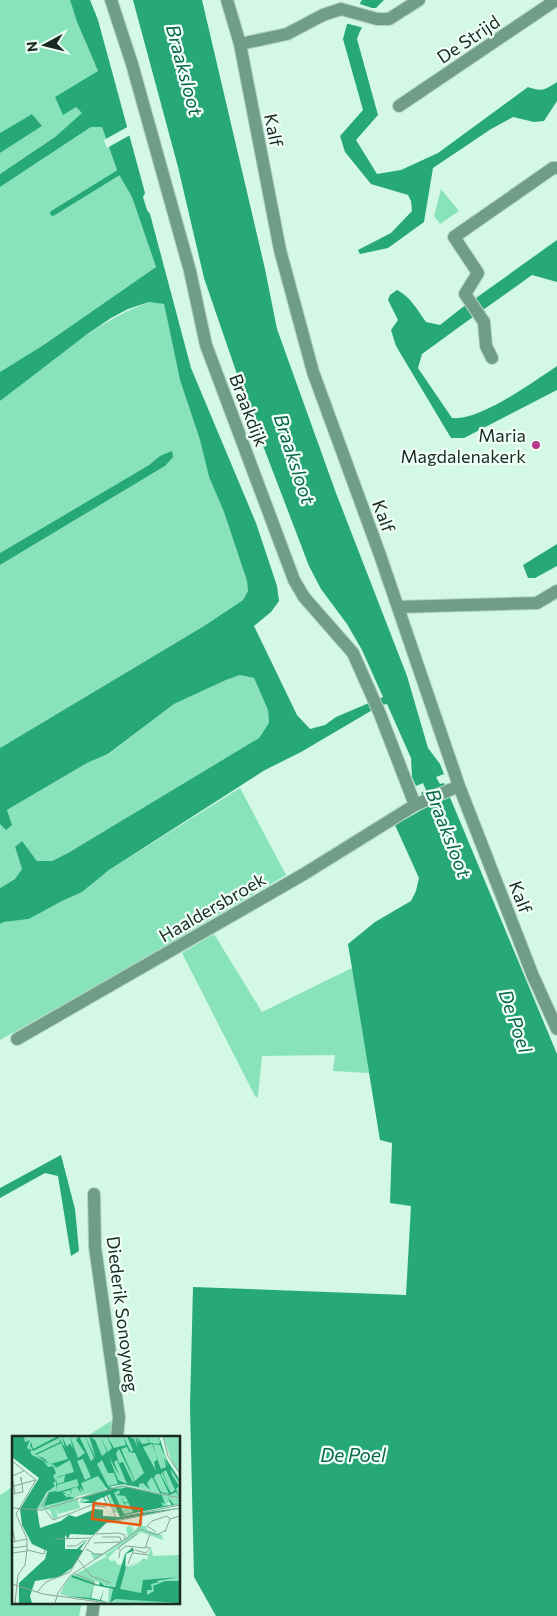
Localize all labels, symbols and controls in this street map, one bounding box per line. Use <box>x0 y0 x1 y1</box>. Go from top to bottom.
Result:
street label: De Strijd <box>433 10 503 68</box>
north arrow <box>20 20 70 70</box>
water label: Braaksloot <box>162 22 209 119</box>
text: N <box>23 40 41 53</box>
street label: Kalf <box>260 112 288 149</box>
street label: Braakdijk <box>225 370 273 450</box>
water label: Braaksloot <box>270 411 321 508</box>
place label: Maria Magdalenakerk <box>401 424 526 467</box>
marker: Maria Magdalenakerk <box>530 439 542 451</box>
street label: Kalf <box>368 497 400 536</box>
water label: Braaksloot <box>422 785 477 882</box>
street label: Haaldersbroek <box>155 868 269 946</box>
street label: Kalf <box>505 878 538 917</box>
water label: De Poel <box>494 986 538 1057</box>
street label: Diederik Sonoyweg <box>103 1235 144 1393</box>
inset map <box>12 1436 180 1604</box>
water label: De Poel <box>320 1443 387 1466</box>

